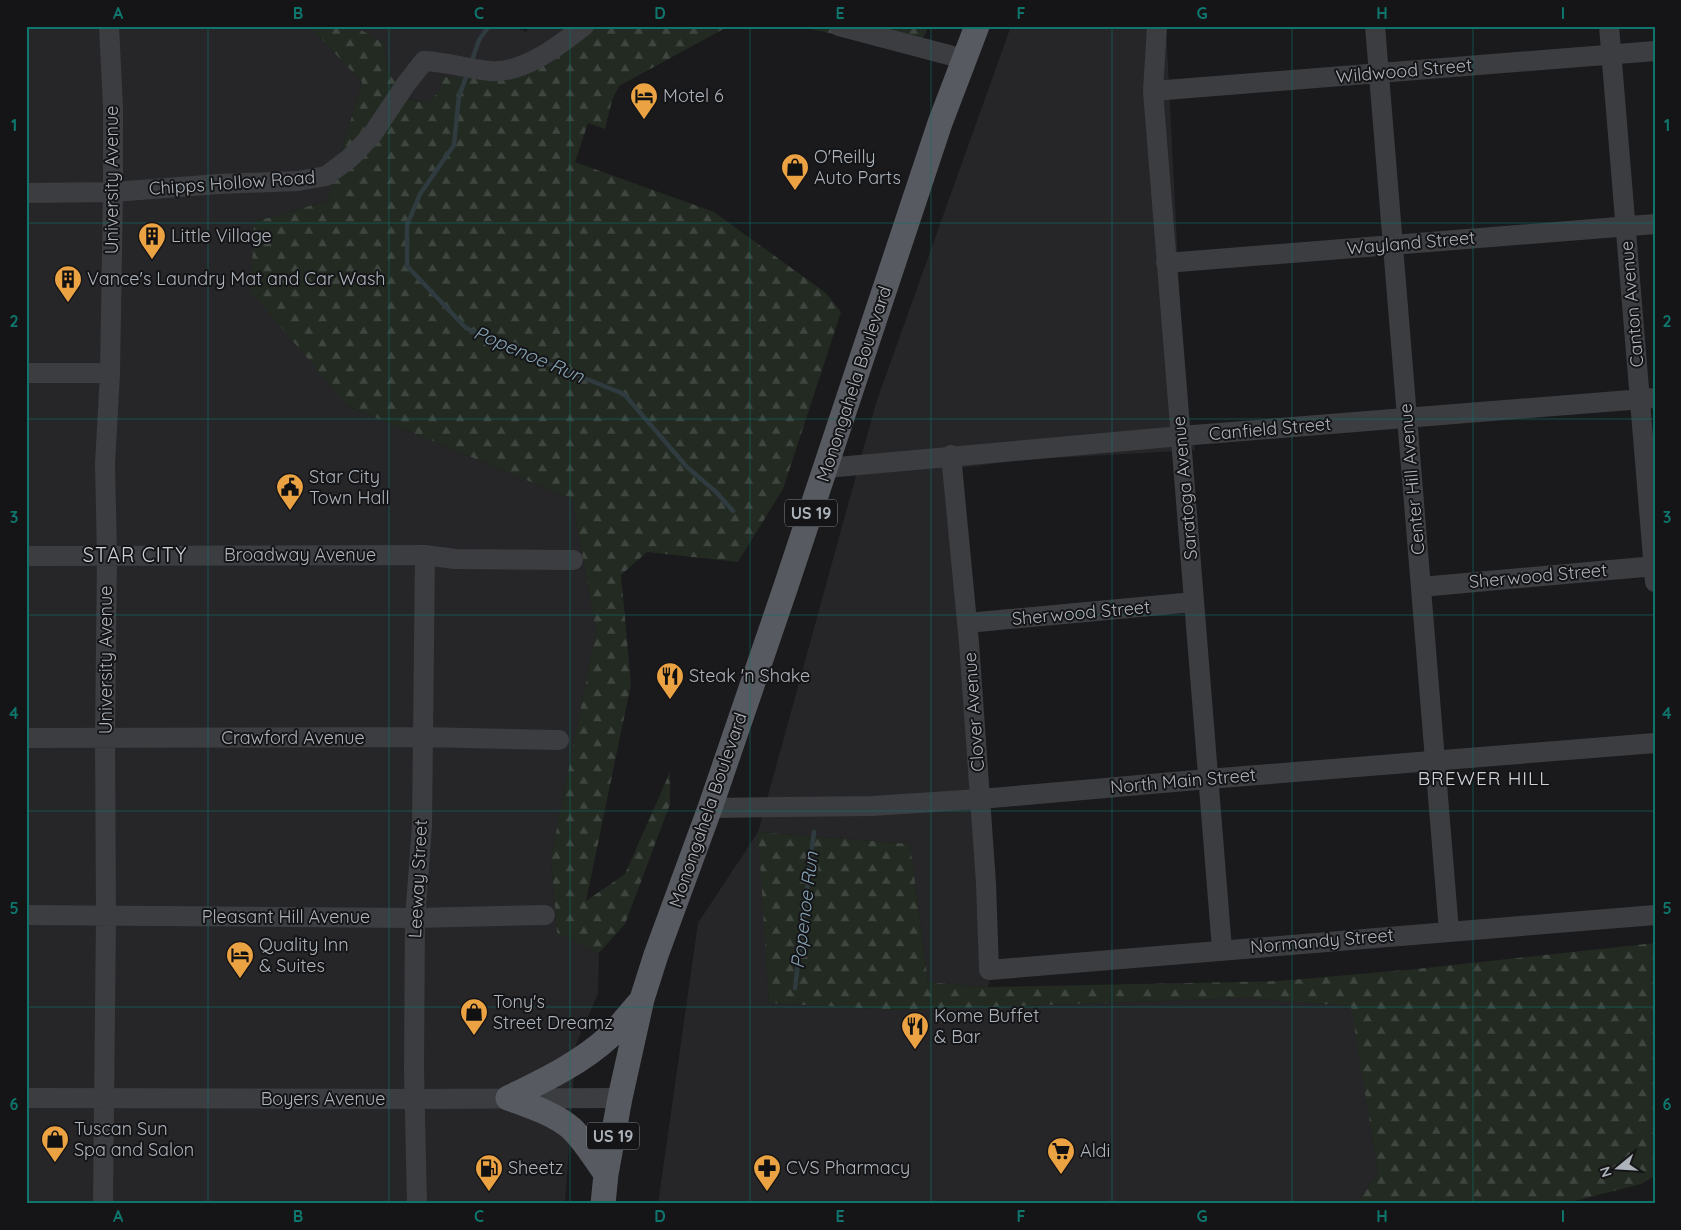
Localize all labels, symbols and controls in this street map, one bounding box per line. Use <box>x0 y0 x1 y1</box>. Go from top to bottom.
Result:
text: A <box>113 3 124 23</box>
text: B <box>293 3 303 23</box>
text: C <box>474 3 484 23</box>
text: D <box>654 3 666 23</box>
text: E <box>835 3 845 23</box>
text: F <box>1017 3 1026 23</box>
text: G <box>1196 3 1208 23</box>
text: H <box>1376 3 1388 23</box>
text: I <box>1561 3 1565 23</box>
street label: Wildwood Street <box>1335 53 1473 88</box>
hotel icon: Motel 6 <box>629 81 659 120</box>
place label: Motel 6 <box>663 84 724 107</box>
street label: University Avenue <box>100 106 123 254</box>
text: 1 <box>11 115 17 135</box>
text: 1 <box>1664 115 1670 135</box>
place label: O'Reilly Auto Parts <box>814 145 901 189</box>
shop icon: O'Reilly Auto Parts <box>780 152 810 191</box>
street label: Chipps Hollow Road <box>148 165 316 200</box>
building icon: Little Village <box>137 221 167 260</box>
place label: Little Village <box>171 224 272 247</box>
street label: Wayland Street <box>1346 225 1476 260</box>
street label: Canton Avenue <box>1615 240 1648 368</box>
building icon: Vance's Laundry Mat and Car Wash <box>53 264 83 303</box>
place label: Vance's Laundry Mat and Car Wash <box>87 267 386 290</box>
street label: Monongahela Boulevard <box>811 283 896 485</box>
text: 2 <box>9 311 19 331</box>
text: 2 <box>1662 311 1672 331</box>
water label: Popenoe Run <box>470 320 589 388</box>
street label: Center Hill Avenue <box>1393 402 1430 556</box>
street label: Canfield Street <box>1208 412 1332 445</box>
street label: Saratoga Avenue <box>1167 415 1202 561</box>
place label: Star City Town Hall <box>309 465 390 509</box>
public building icon: Star City Town Hall <box>275 472 305 511</box>
road number: US 19 <box>785 499 837 526</box>
text: 3 <box>10 507 18 527</box>
text: 3 <box>1663 507 1671 527</box>
district label: STAR CITY <box>83 542 187 567</box>
street label: Broadway Avenue <box>224 543 376 566</box>
street label: Sherwood Street <box>1468 558 1608 593</box>
street label: University Avenue <box>94 586 117 734</box>
street label: Sherwood Street <box>1011 595 1151 630</box>
street label: Clover Avenue <box>958 652 989 772</box>
restaurant icon: Steak 'n Shake <box>655 661 685 700</box>
place label: Steak 'n Shake <box>689 664 810 687</box>
text: 4 <box>9 703 19 723</box>
text: 4 <box>1662 703 1672 723</box>
street label: Monongahela Boulevard <box>663 709 752 910</box>
street label: Crawford Avenue <box>221 726 365 749</box>
street label: North Main Street <box>1109 763 1257 798</box>
district label: BREWER HILL <box>1418 766 1550 790</box>
street label: Leeway Street <box>403 819 432 939</box>
water label: Popenoe Run <box>785 849 823 970</box>
text: 5 <box>9 898 19 918</box>
text: 5 <box>1662 898 1672 918</box>
street label: Pleasant Hill Avenue <box>202 905 370 928</box>
street label: Normandy Street <box>1249 923 1395 958</box>
place label: Quality Inn & Suites <box>259 933 349 977</box>
hotel icon: Quality Inn & Suites <box>225 940 255 979</box>
place label: Tony's Street Dreamz <box>493 990 613 1034</box>
shop icon: Tony's Street Dreamz <box>459 997 489 1036</box>
place label: Kome Buffet & Bar <box>934 1004 1039 1048</box>
restaurant icon: Kome Buffet & Bar <box>900 1011 930 1050</box>
street label: Boyers Avenue <box>261 1087 385 1110</box>
text: 6 <box>10 1094 19 1114</box>
text: 6 <box>1663 1094 1672 1114</box>
place label: Tuscan Sun Spa and Salon <box>74 1117 194 1161</box>
road number: US 19 <box>587 1122 639 1150</box>
shop icon: Tuscan Sun Spa and Salon <box>40 1124 70 1163</box>
supermarket icon: Aldi <box>1046 1136 1076 1175</box>
place label: Aldi <box>1080 1139 1110 1162</box>
north arrow <box>1594 1142 1644 1192</box>
fuel station icon: Sheetz <box>474 1153 504 1192</box>
pharmacy icon: CVS Pharmacy <box>752 1153 782 1192</box>
place label: Sheetz <box>508 1156 563 1179</box>
place label: CVS Pharmacy <box>786 1156 910 1179</box>
text: N <box>1595 1164 1616 1180</box>
text: A <box>113 1206 124 1226</box>
text: B <box>293 1206 303 1226</box>
text: C <box>474 1206 484 1226</box>
text: D <box>654 1206 666 1226</box>
text: E <box>835 1206 845 1226</box>
text: F <box>1017 1206 1026 1226</box>
text: G <box>1196 1206 1208 1226</box>
text: H <box>1376 1206 1388 1226</box>
text: I <box>1561 1206 1565 1226</box>

